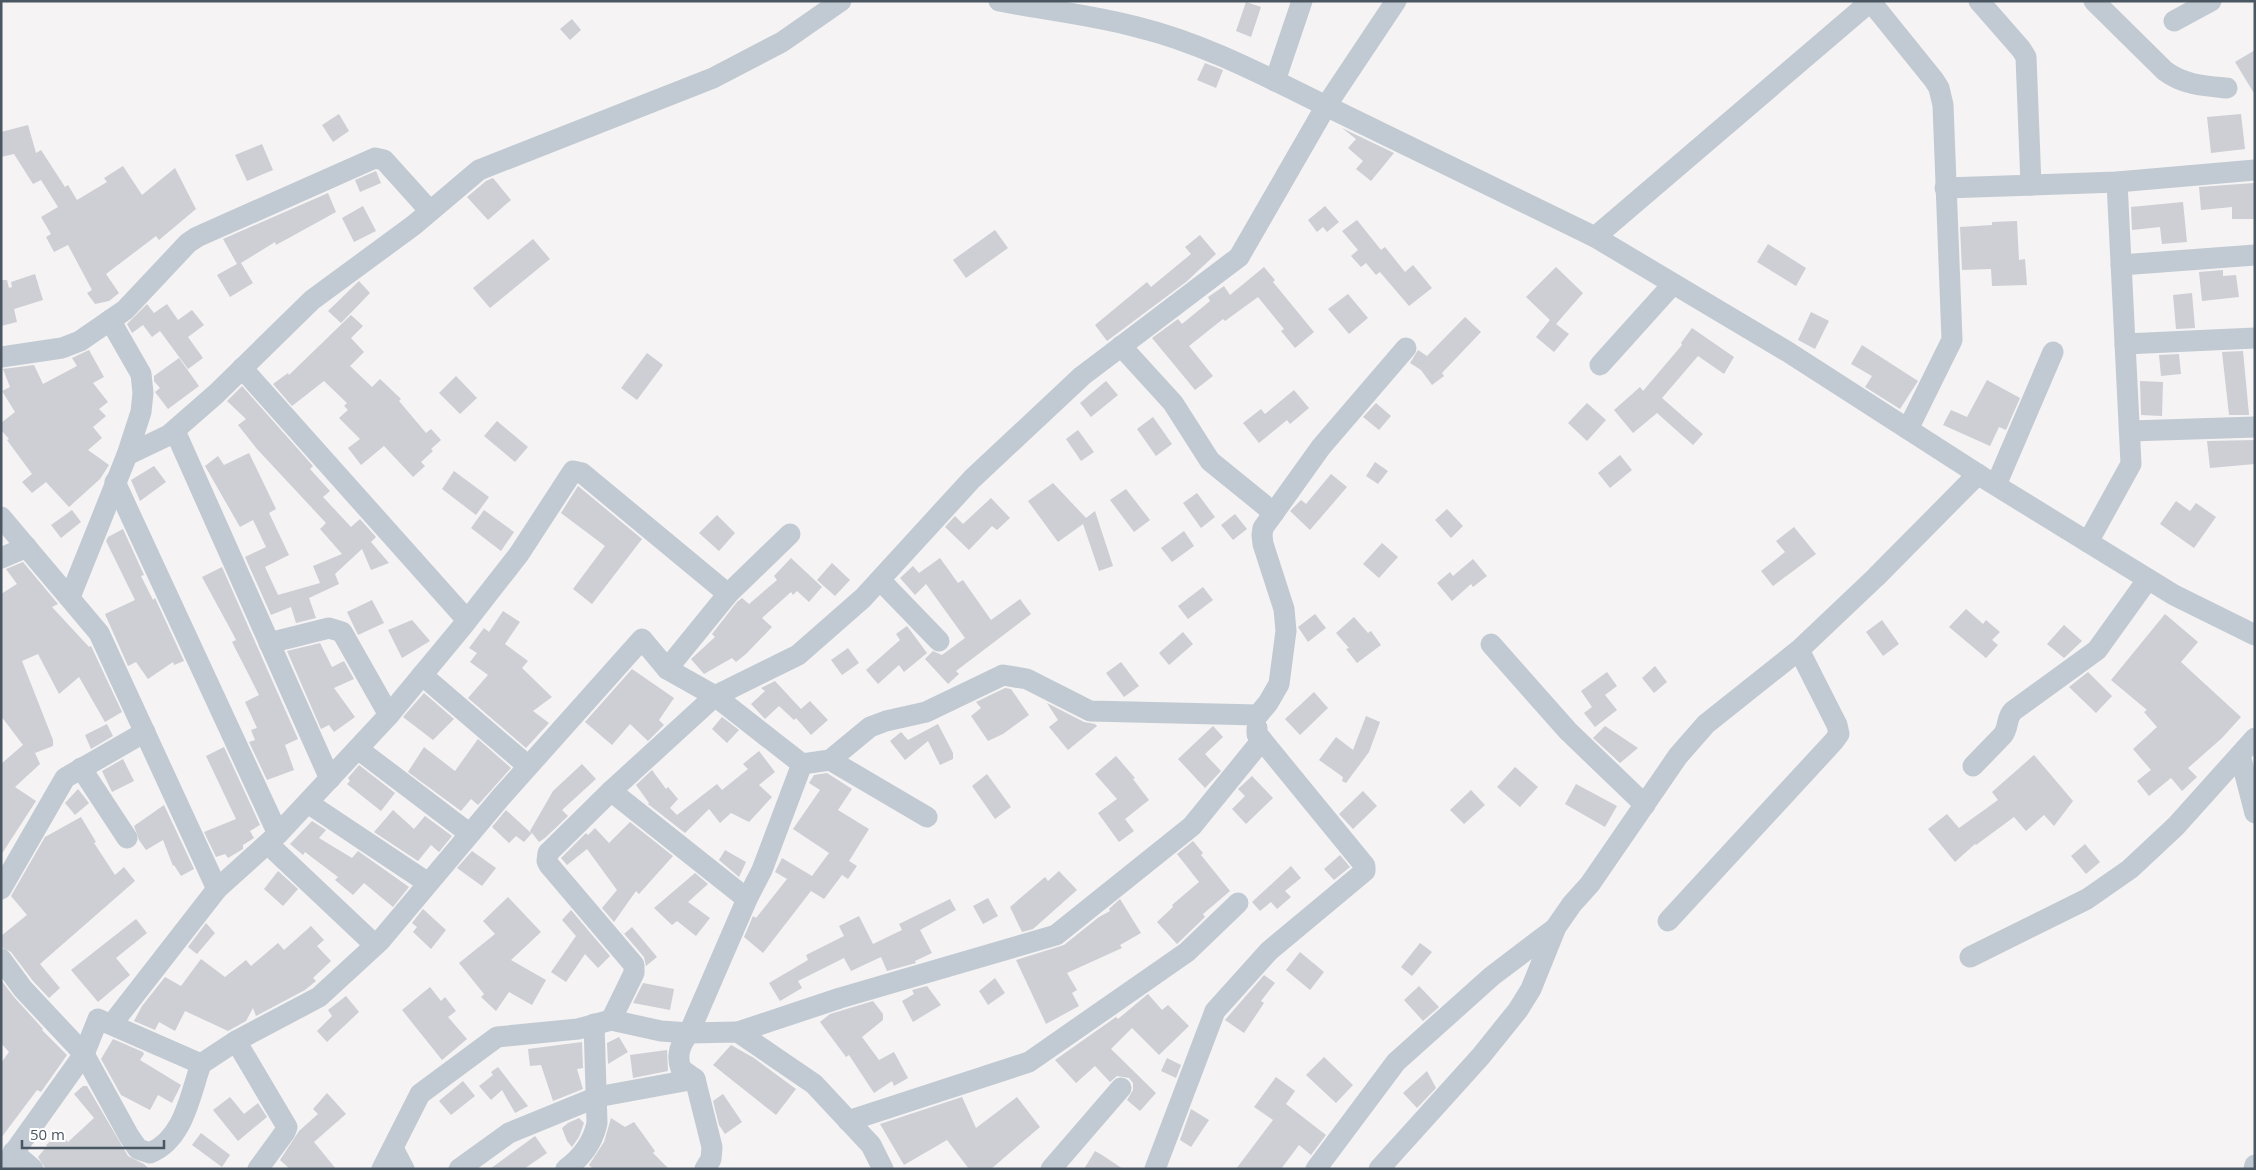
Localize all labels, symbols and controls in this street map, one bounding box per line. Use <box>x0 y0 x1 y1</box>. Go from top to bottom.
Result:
scale bar <box>22 1118 165 1150</box>
text: 50 m <box>30 1124 65 1144</box>

